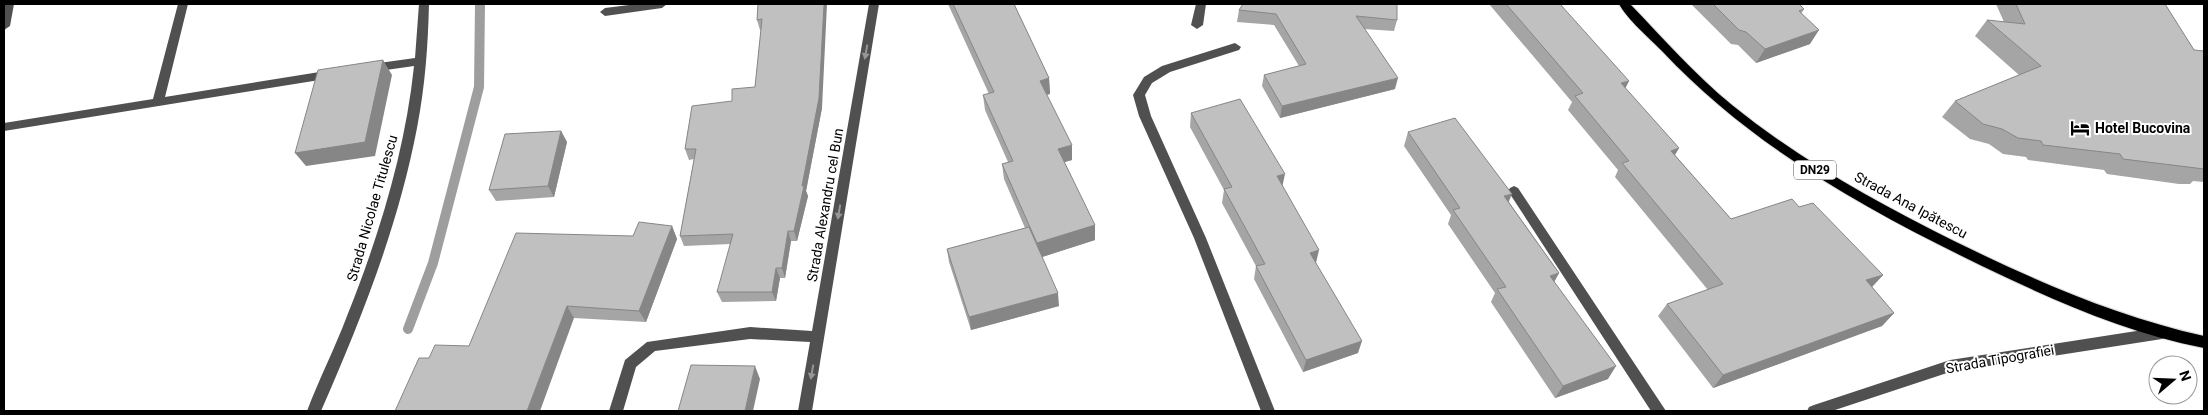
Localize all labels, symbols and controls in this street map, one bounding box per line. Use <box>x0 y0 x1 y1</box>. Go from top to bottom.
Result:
one-way arrow <box>862 44 870 60</box>
hotel icon: Hotel Bucovina <box>2069 117 2091 139</box>
place label: Hotel Bucovina <box>2095 120 2191 136</box>
street label: Strada Alexandru cel Bun <box>804 127 846 283</box>
street label: Strada Nicolae Titulescu <box>343 133 401 283</box>
road number: DN29 <box>1794 160 1836 180</box>
street label: Strada Ana Ipătescu <box>1852 168 1970 242</box>
one-way arrow <box>834 204 842 220</box>
street label: Strada Tipografiei <box>1945 342 2055 376</box>
north arrow <box>2148 355 2198 405</box>
one-way arrow <box>807 365 815 381</box>
text: N <box>2176 368 2194 383</box>

